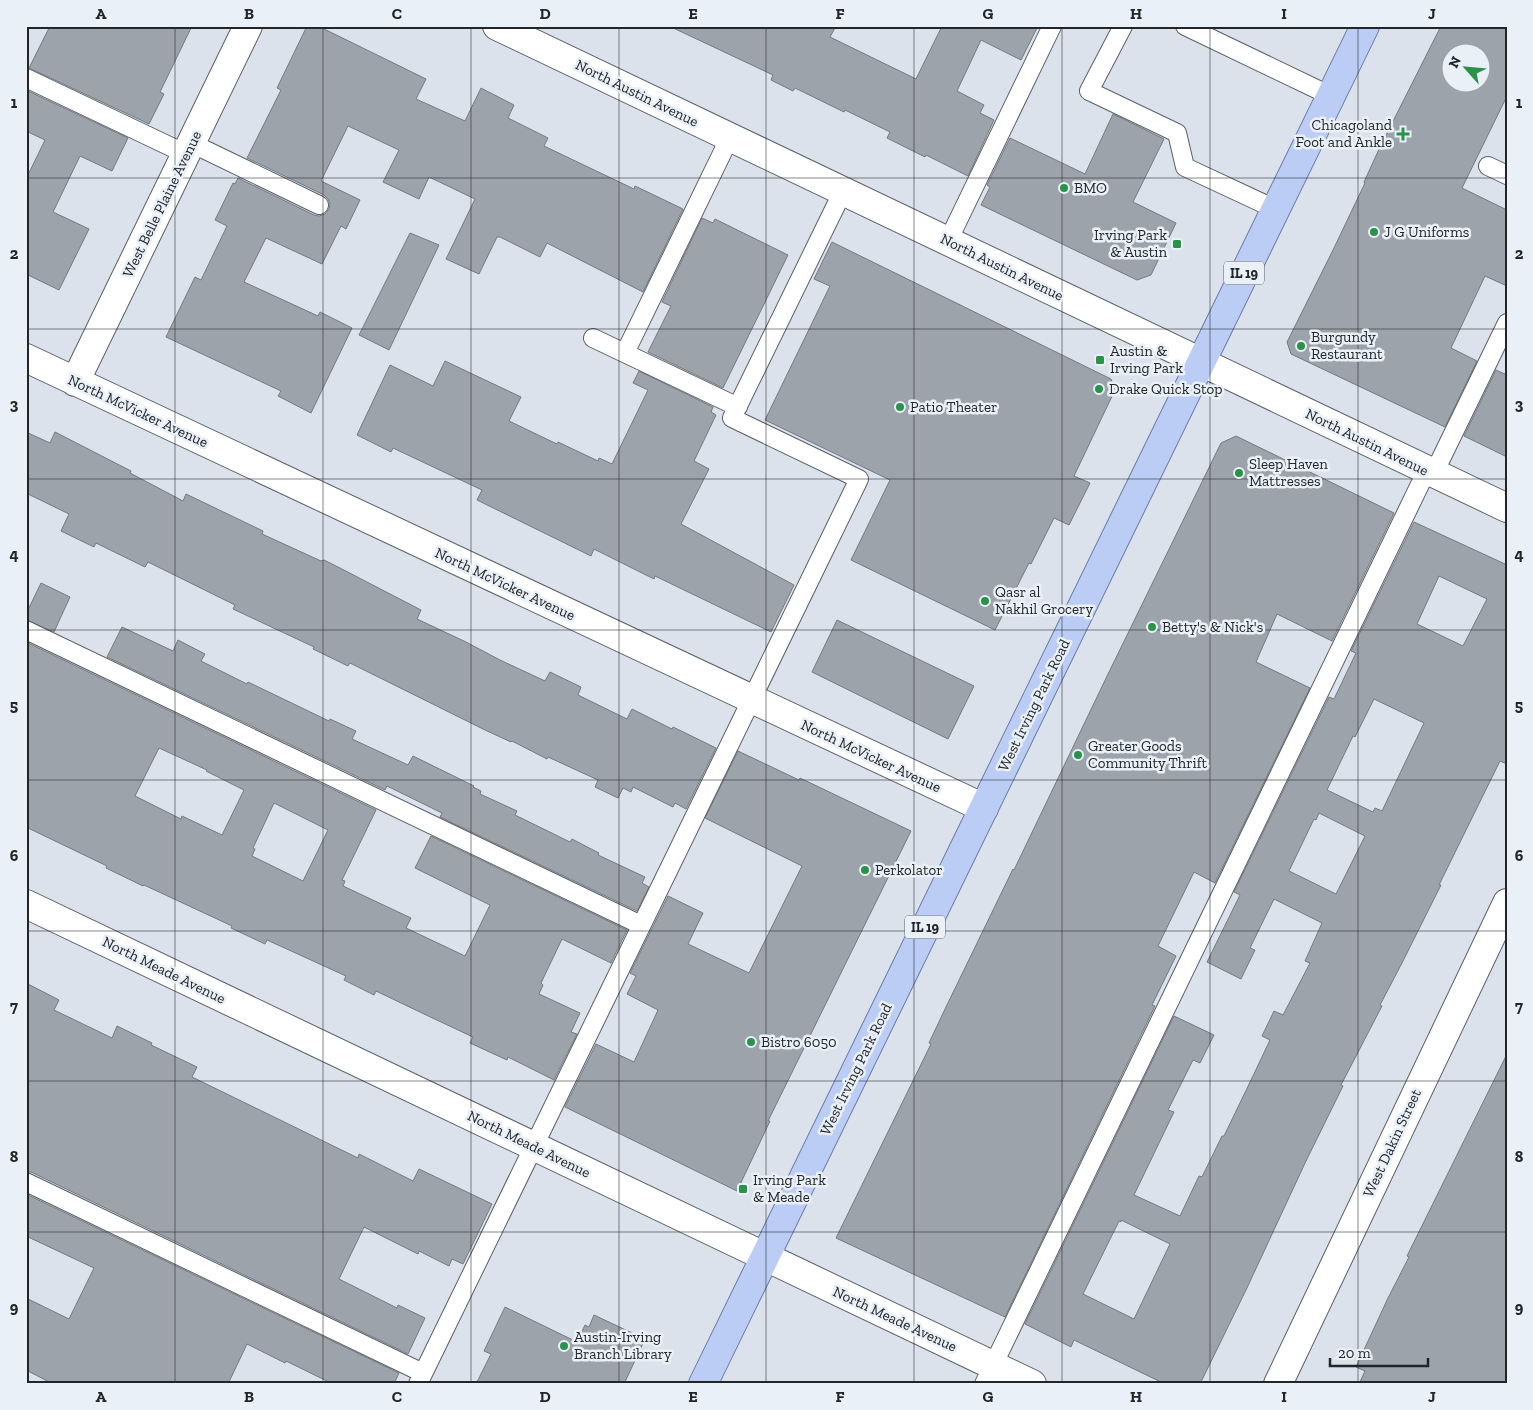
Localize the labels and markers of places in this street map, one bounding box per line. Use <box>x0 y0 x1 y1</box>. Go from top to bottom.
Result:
place label: Chicagoland Foot and Ankle <box>1295 116 1393 151</box>
marker: Chicagoland Foot and Ankle <box>1396 127 1410 141</box>
place label: BMO <box>1074 179 1107 197</box>
marker: BMO <box>1058 182 1070 194</box>
place label: J G Uniforms <box>1384 223 1469 241</box>
place label: Irving Park & Austin <box>1094 226 1167 261</box>
marker: J G Uniforms <box>1368 226 1380 238</box>
marker: Irving Park & Austin <box>1171 238 1183 250</box>
place label: Burgundy Restaurant <box>1311 328 1383 363</box>
marker: Burgundy Restaurant <box>1295 340 1307 352</box>
place label: Austin & Irving Park <box>1110 342 1183 377</box>
marker: Austin & Irving Park <box>1094 354 1106 366</box>
place label: Drake Quick Stop <box>1109 380 1222 398</box>
marker: Drake Quick Stop <box>1093 383 1105 395</box>
place label: Patio Theater <box>910 398 997 416</box>
marker: Patio Theater <box>894 401 906 413</box>
place label: Sleep Haven Mattresses <box>1249 455 1328 490</box>
marker: Sleep Haven Mattresses <box>1233 467 1245 479</box>
place label: Qasr al Nakhil Grocery <box>995 583 1093 618</box>
marker: Qasr al Nakhil Grocery <box>979 595 991 607</box>
place label: Betty's & Nick's <box>1162 618 1263 636</box>
marker: Betty's & Nick's <box>1146 621 1158 633</box>
place label: Greater Goods Community Thrift <box>1088 737 1207 772</box>
marker: Greater Goods Community Thrift <box>1072 749 1084 761</box>
place label: Perkolator <box>875 861 943 879</box>
marker: Perkolator <box>859 864 871 876</box>
place label: Bistro 6050 <box>761 1033 837 1051</box>
marker: Bistro 6050 <box>745 1036 757 1048</box>
place label: Irving Park & Meade <box>753 1171 826 1206</box>
marker: Irving Park & Meade <box>737 1183 749 1195</box>
place label: Austin-Irving Branch Library <box>574 1328 672 1363</box>
marker: Austin-Irving Branch Library <box>558 1340 570 1352</box>

